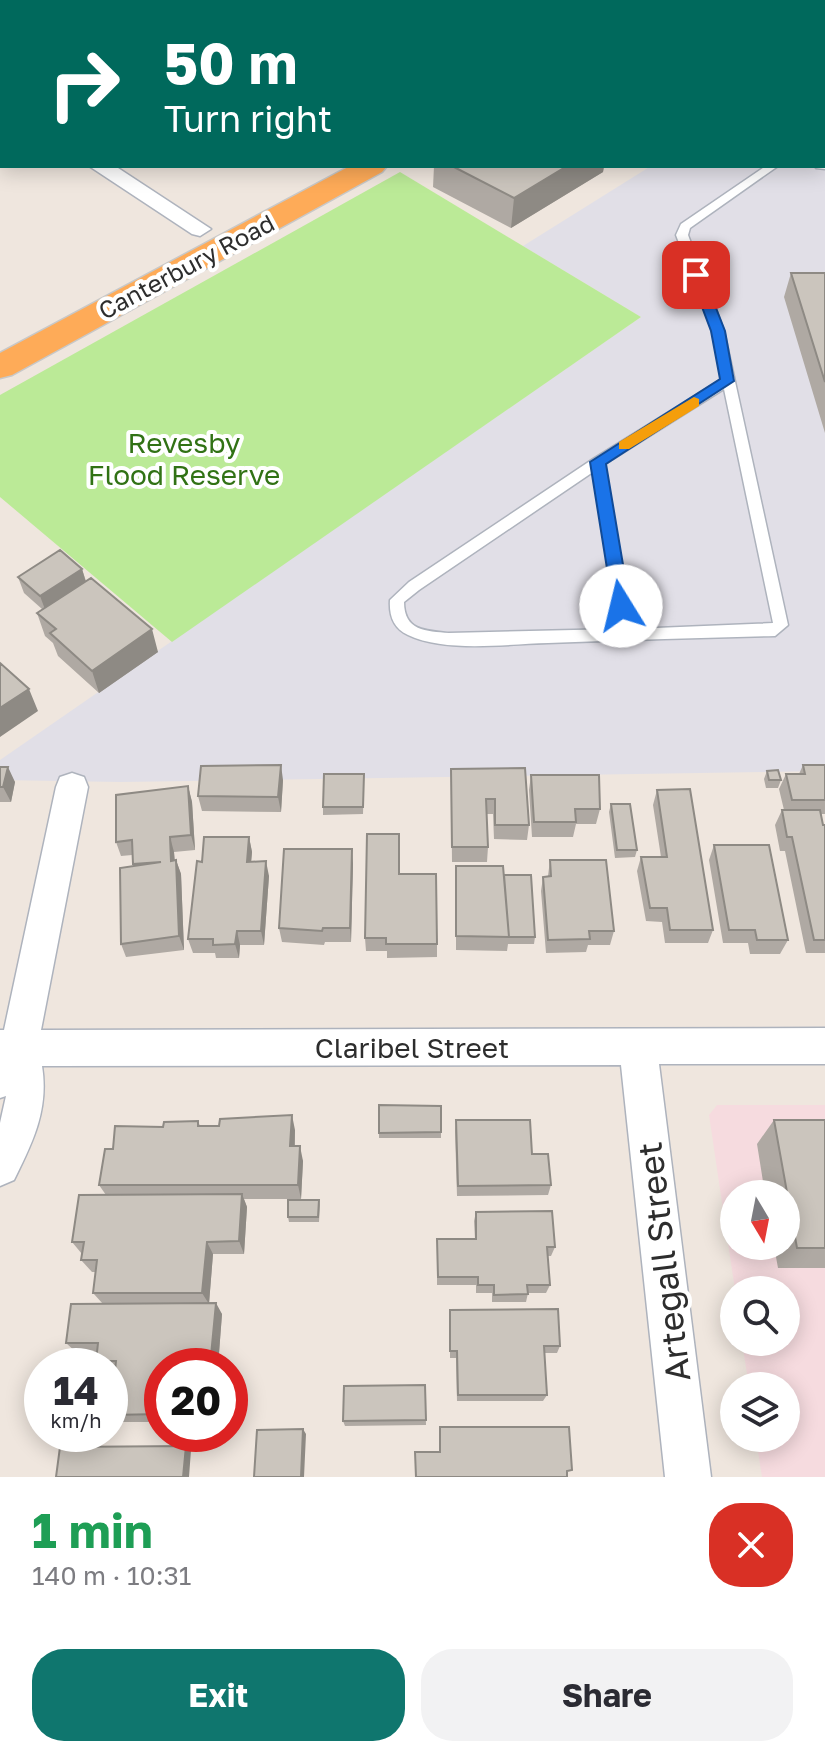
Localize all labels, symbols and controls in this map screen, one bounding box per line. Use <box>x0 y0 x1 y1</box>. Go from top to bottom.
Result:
text: 50 m <box>164 29 298 96</box>
icon: right <box>32 32 136 136</box>
text: Turn right <box>164 97 332 140</box>
street label: Canterbury Road <box>93 207 279 325</box>
pin <box>662 241 730 309</box>
icon: arrive <box>674 253 718 297</box>
park label: Revesby Flood Reserve <box>88 426 280 491</box>
position arrow <box>579 564 663 648</box>
street label: Claribel Street <box>315 1031 509 1064</box>
street label: Artegall Street <box>628 1140 698 1384</box>
north arrow <box>720 1180 800 1260</box>
map controls <box>720 1180 800 1452</box>
button: search <box>720 1276 800 1356</box>
speed limit sign: 20 <box>144 1348 248 1452</box>
text: 14 <box>53 1366 99 1414</box>
button: layers <box>720 1372 800 1452</box>
text: km/h <box>51 1408 101 1432</box>
text: 1 min <box>32 1501 153 1559</box>
button: close <box>709 1503 793 1587</box>
text: 140 m · 10:31 <box>32 1560 191 1591</box>
button: Exit <box>32 1649 405 1741</box>
button: Share <box>421 1649 793 1741</box>

